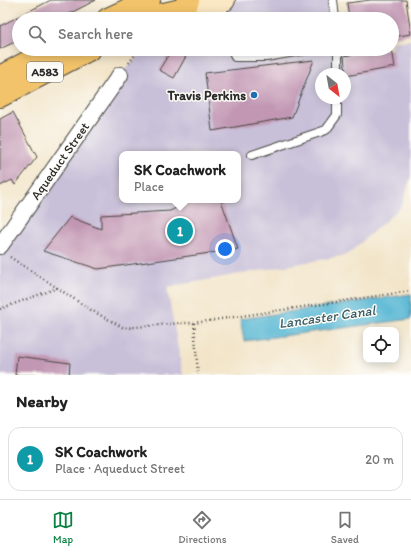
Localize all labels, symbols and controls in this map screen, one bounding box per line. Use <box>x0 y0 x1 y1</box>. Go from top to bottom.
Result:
search box <box>12 12 399 56</box>
icon: search <box>26 23 48 45</box>
text: Search here <box>58 25 133 43</box>
road number: A583 <box>27 62 63 82</box>
north arrow <box>315 68 351 104</box>
place label: Travis Perkins <box>167 88 246 103</box>
marker: Travis Perkins <box>249 90 259 100</box>
street label: Aqueduct Street <box>28 119 92 203</box>
popup <box>119 151 241 203</box>
text: SK Coachwork <box>134 161 226 179</box>
text: Place <box>134 179 164 194</box>
pin: 1 <box>167 216 193 246</box>
your location <box>215 239 235 259</box>
water label: Lancaster Canal <box>278 302 377 332</box>
map controls <box>363 327 399 363</box>
button: locate <box>363 327 399 363</box>
text: Nearby <box>16 391 68 411</box>
text: SK Coachwork <box>55 443 147 461</box>
text: 1 <box>27 452 33 467</box>
text: 20 m <box>365 452 394 467</box>
text: Place · Aqueduct Street <box>55 461 185 476</box>
tab: Map <box>52 509 74 546</box>
tab: Directions <box>178 509 227 546</box>
tab: Saved <box>331 509 359 546</box>

